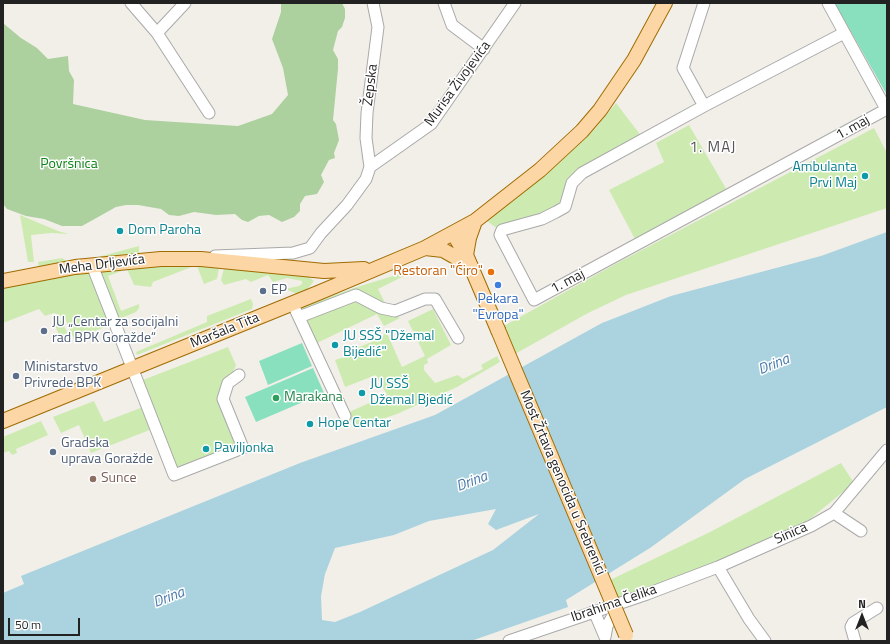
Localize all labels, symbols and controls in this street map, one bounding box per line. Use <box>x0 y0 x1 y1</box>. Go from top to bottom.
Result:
street label: Murisa Živojevića <box>421 38 495 130</box>
street label: Žepska <box>360 63 382 107</box>
street label: 1. maj <box>833 112 873 144</box>
district label: 1. MAJ <box>690 139 736 157</box>
park label: Površnica <box>40 157 98 173</box>
place label: Ambulanta Prvi Maj <box>793 160 857 192</box>
marker: Ambulanta Prvi Maj <box>860 171 870 181</box>
place label: Dom Paroha <box>128 223 201 239</box>
marker: Dom Paroha <box>115 226 125 236</box>
street label: Meha Drljevića <box>58 251 146 279</box>
place label: Restoran "Ćiro" <box>393 264 483 280</box>
street label: 1. maj <box>548 266 588 298</box>
marker: Restoran "Ćiro" <box>486 267 496 277</box>
marker: Pekara "Evropa" <box>493 280 503 290</box>
place label: EP <box>271 283 287 299</box>
marker: EP <box>258 286 268 296</box>
place label: Pekara "Evropa" <box>472 292 524 324</box>
street label: Maršala Tita <box>188 310 262 352</box>
place label: JU „Centar za socijalni rad BPK Goražde“ <box>52 315 178 348</box>
marker: JU „Centar za socijalni rad BPK Goražde“ <box>39 326 49 336</box>
place label: JU SSŠ "Džemal Bijedić" <box>343 329 435 362</box>
marker: JU SSŠ "Džemal Bijedić" <box>330 340 340 350</box>
water label: Drina <box>756 351 792 379</box>
place label: Ministarstvo Privrede BPK <box>24 360 101 392</box>
marker: Ministarstvo Privrede BPK <box>11 371 21 381</box>
place label: JU SSŠ Džemal Bjedić <box>370 377 453 410</box>
marker: JU SSŠ Džemal Bjedić <box>357 388 367 398</box>
street label: Most Žrtava genocida u Srebrenici <box>515 388 609 578</box>
place label: Marakana <box>284 390 343 406</box>
marker: Marakana <box>271 393 281 403</box>
place label: Hope Centar <box>318 416 391 432</box>
marker: Hope Centar <box>305 419 315 429</box>
place label: Gradska uprava Goražde <box>61 436 153 468</box>
place label: Paviljonka <box>214 441 274 457</box>
marker: Paviljonka <box>201 444 211 454</box>
marker: Gradska uprava Goražde <box>48 447 58 457</box>
water label: Drina <box>454 468 490 496</box>
place label: Sunce <box>101 471 137 487</box>
marker: Sunce <box>88 474 98 484</box>
street label: Sinica <box>772 519 810 549</box>
street label: Ibrahima Čelika <box>569 581 659 627</box>
water label: Drina <box>151 584 187 612</box>
north arrow <box>842 596 882 636</box>
text: N <box>858 596 866 612</box>
scale bar <box>10 610 82 636</box>
text: 50 m <box>15 615 41 634</box>

